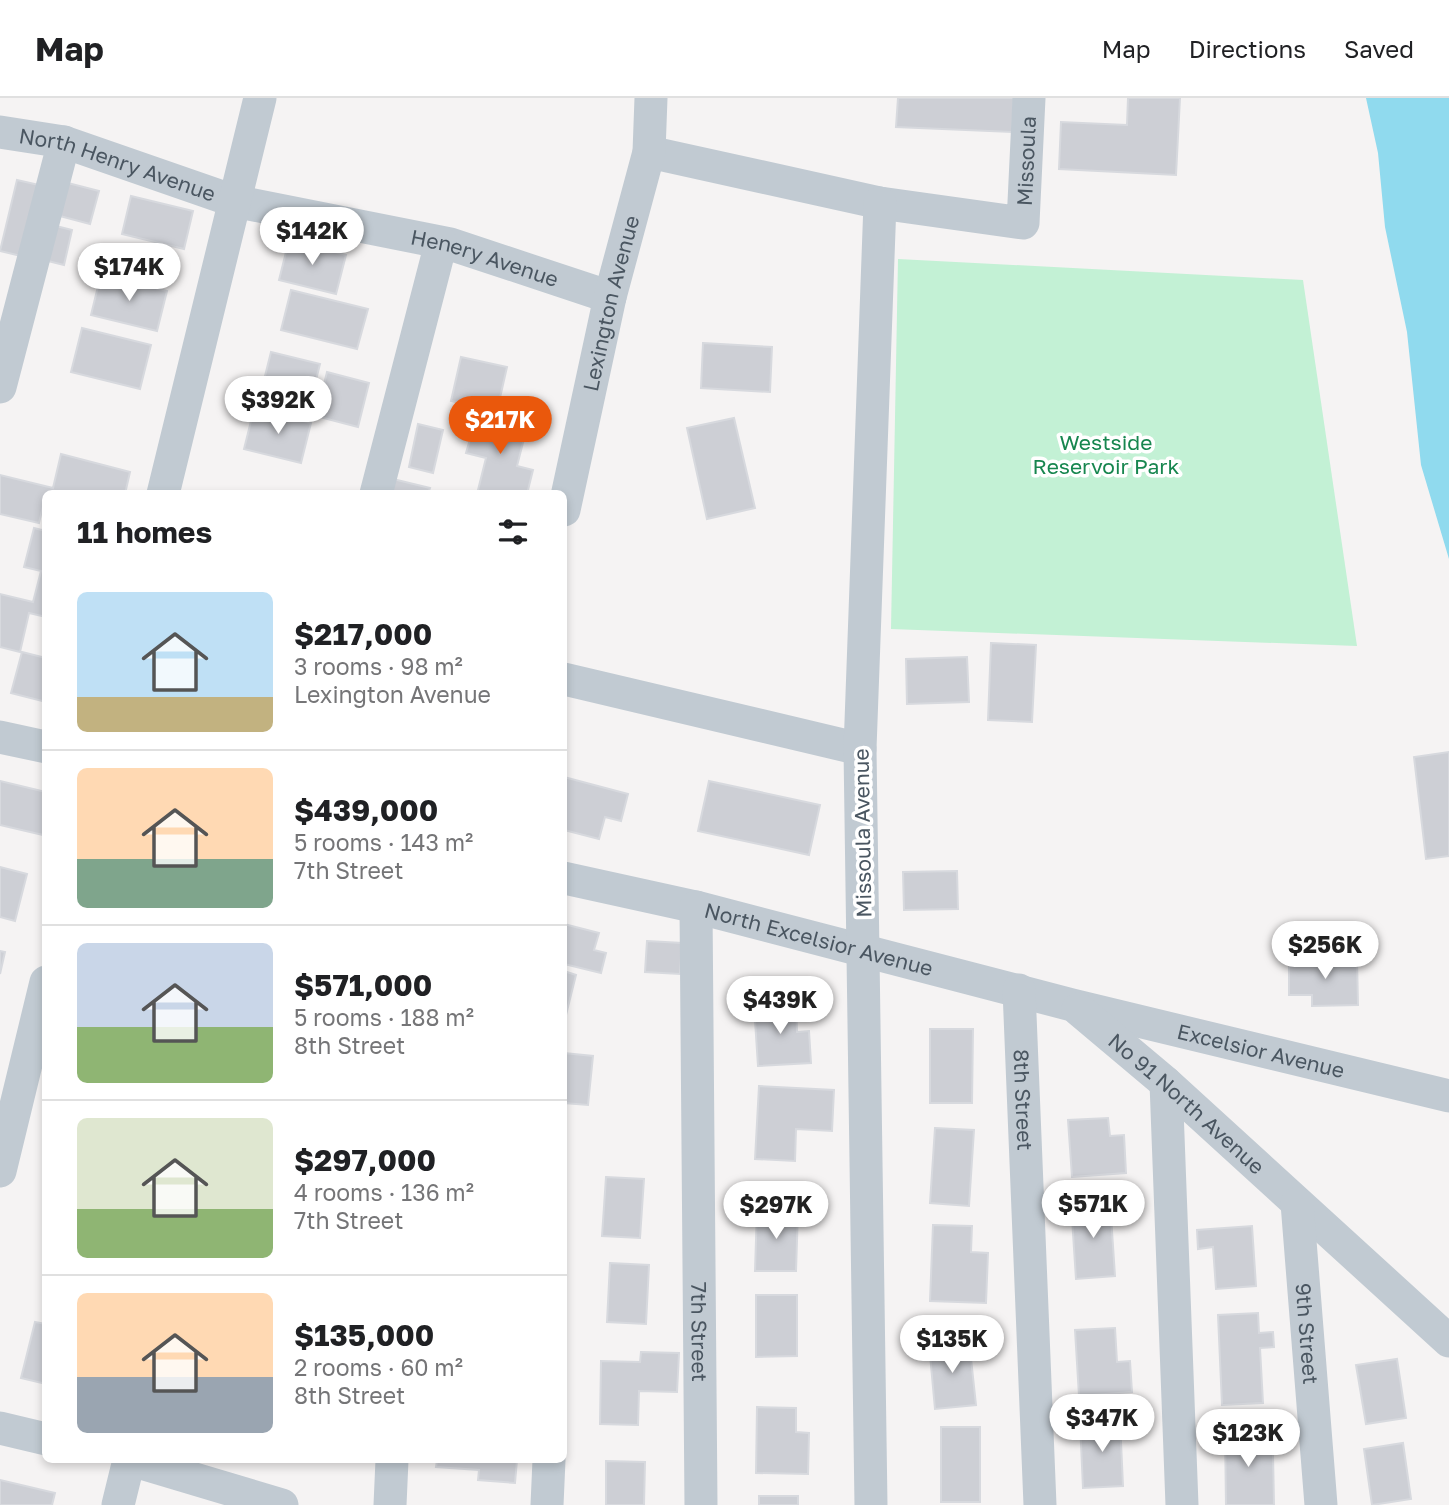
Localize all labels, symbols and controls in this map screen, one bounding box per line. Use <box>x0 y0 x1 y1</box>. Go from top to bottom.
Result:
text: Map <box>35 29 104 68</box>
text: Map <box>1102 34 1151 63</box>
text: Directions <box>1189 34 1306 63</box>
text: Saved <box>1344 34 1414 63</box>
street label: Missoula <box>1011 115 1041 207</box>
street label: North Henry Avenue <box>17 122 219 207</box>
pin: $142K <box>263 208 361 267</box>
street label: Lexington Avenue <box>577 212 644 393</box>
text: $142K <box>276 216 348 244</box>
street label: Henery Avenue <box>409 224 562 292</box>
pin: $174K <box>80 244 178 303</box>
text: $174K <box>94 252 164 280</box>
pin: $392K <box>229 376 327 436</box>
text: $392K <box>241 385 315 413</box>
pin: $217K <box>451 396 549 456</box>
text: $217K <box>465 405 535 433</box>
park label: Westside Reservoir Park <box>1033 429 1180 479</box>
icon: filters <box>494 513 532 551</box>
text: 11 homes <box>77 514 212 550</box>
text: $217,000 <box>294 616 432 652</box>
icon: home <box>133 620 217 704</box>
text: 3 rooms · 98 m² <box>294 652 463 680</box>
text: Lexington Avenue <box>294 680 491 708</box>
street label: Missoula Avenue <box>848 748 876 918</box>
text: $439,000 <box>294 792 438 828</box>
icon: home <box>133 796 217 880</box>
text: 5 rooms · 143 m² <box>294 828 473 856</box>
text: 7th Street <box>294 856 403 884</box>
street label: North Excelsior Avenue <box>702 897 936 981</box>
pin: $256K <box>1276 922 1374 981</box>
text: $256K <box>1288 930 1362 958</box>
text: $571,000 <box>294 967 432 1003</box>
icon: home <box>133 971 217 1055</box>
pin: $439K <box>731 976 829 1036</box>
text: $439K <box>742 985 818 1013</box>
text: 5 rooms · 188 m² <box>294 1003 474 1031</box>
street label: Excelsior Avenue <box>1175 1018 1347 1083</box>
street label: No 91 North Avenue <box>1103 1027 1270 1180</box>
text: 8th Street <box>294 1031 405 1059</box>
street label: 8th Street <box>1008 1049 1039 1151</box>
text: $297,000 <box>294 1142 436 1178</box>
icon: home <box>133 1146 217 1230</box>
text: 4 rooms · 136 m² <box>294 1178 474 1206</box>
pin: $571K <box>1044 1180 1142 1240</box>
pin: $297K <box>727 1182 825 1241</box>
text: $571K <box>1058 1189 1128 1217</box>
text: $297K <box>739 1190 813 1218</box>
text: 7th Street <box>294 1206 403 1234</box>
street label: 7th Street <box>686 1282 713 1382</box>
street label: 9th Street <box>1290 1282 1324 1385</box>
pin: $135K <box>903 1316 1001 1375</box>
text: $135,000 <box>294 1317 434 1353</box>
icon: home <box>133 1321 217 1405</box>
text: $135K <box>916 1324 988 1352</box>
text: 2 rooms · 60 m² <box>294 1353 463 1381</box>
text: 8th Street <box>294 1381 405 1409</box>
pin: $347K <box>1053 1394 1151 1454</box>
text: $347K <box>1065 1403 1139 1431</box>
pin: $123K <box>1199 1410 1297 1469</box>
text: $123K <box>1212 1418 1284 1446</box>

